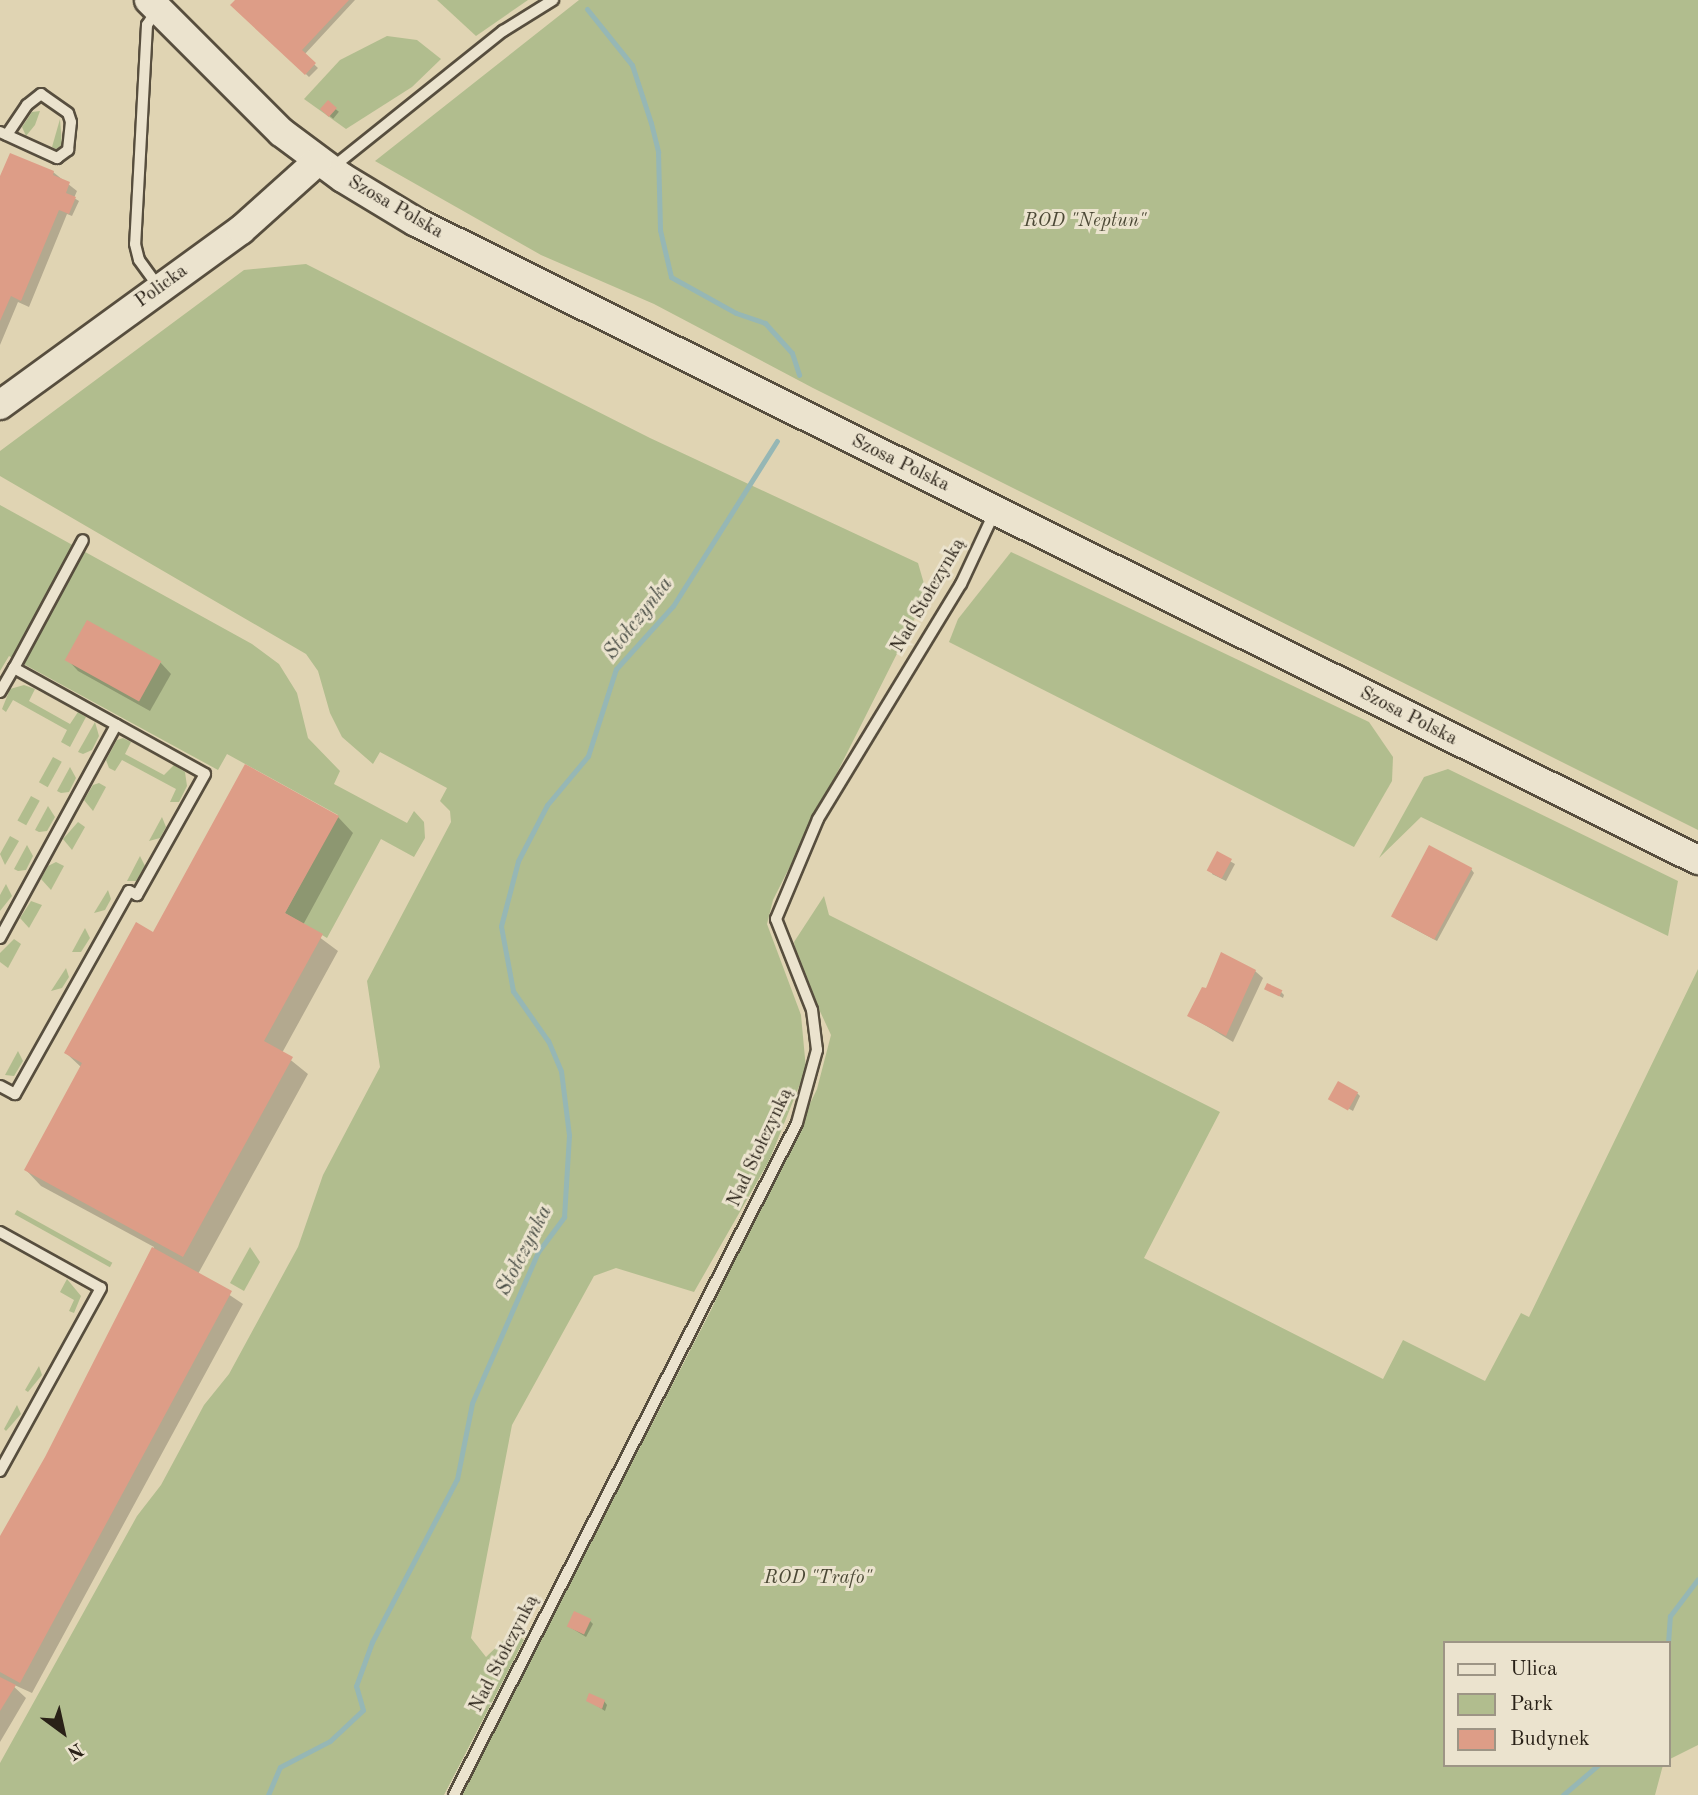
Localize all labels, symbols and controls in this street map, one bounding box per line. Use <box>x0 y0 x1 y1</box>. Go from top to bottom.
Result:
street label: Szosa Polska <box>343 171 447 245</box>
park label: ROD "Neptun" <box>1024 211 1146 233</box>
street label: Policka <box>131 260 193 314</box>
street label: Szosa Polska <box>847 430 953 498</box>
street label: Nad Stołczynką <box>887 535 971 657</box>
water label: Stołczynka <box>599 573 679 665</box>
street label: Szosa Polska <box>1355 683 1461 751</box>
street label: Nad Stołczynką <box>723 1085 799 1211</box>
water label: Stołczynka <box>492 1202 558 1300</box>
park label: ROD "Trafo" <box>764 1568 872 1590</box>
street label: Nad Stołczynką <box>466 1592 544 1716</box>
legend <box>1442 1641 1670 1767</box>
text: Ulica <box>1510 1659 1557 1680</box>
text: Park <box>1510 1694 1553 1715</box>
north arrow <box>28 1697 98 1767</box>
text: Budynek <box>1510 1729 1590 1750</box>
text: N <box>63 1738 86 1762</box>

